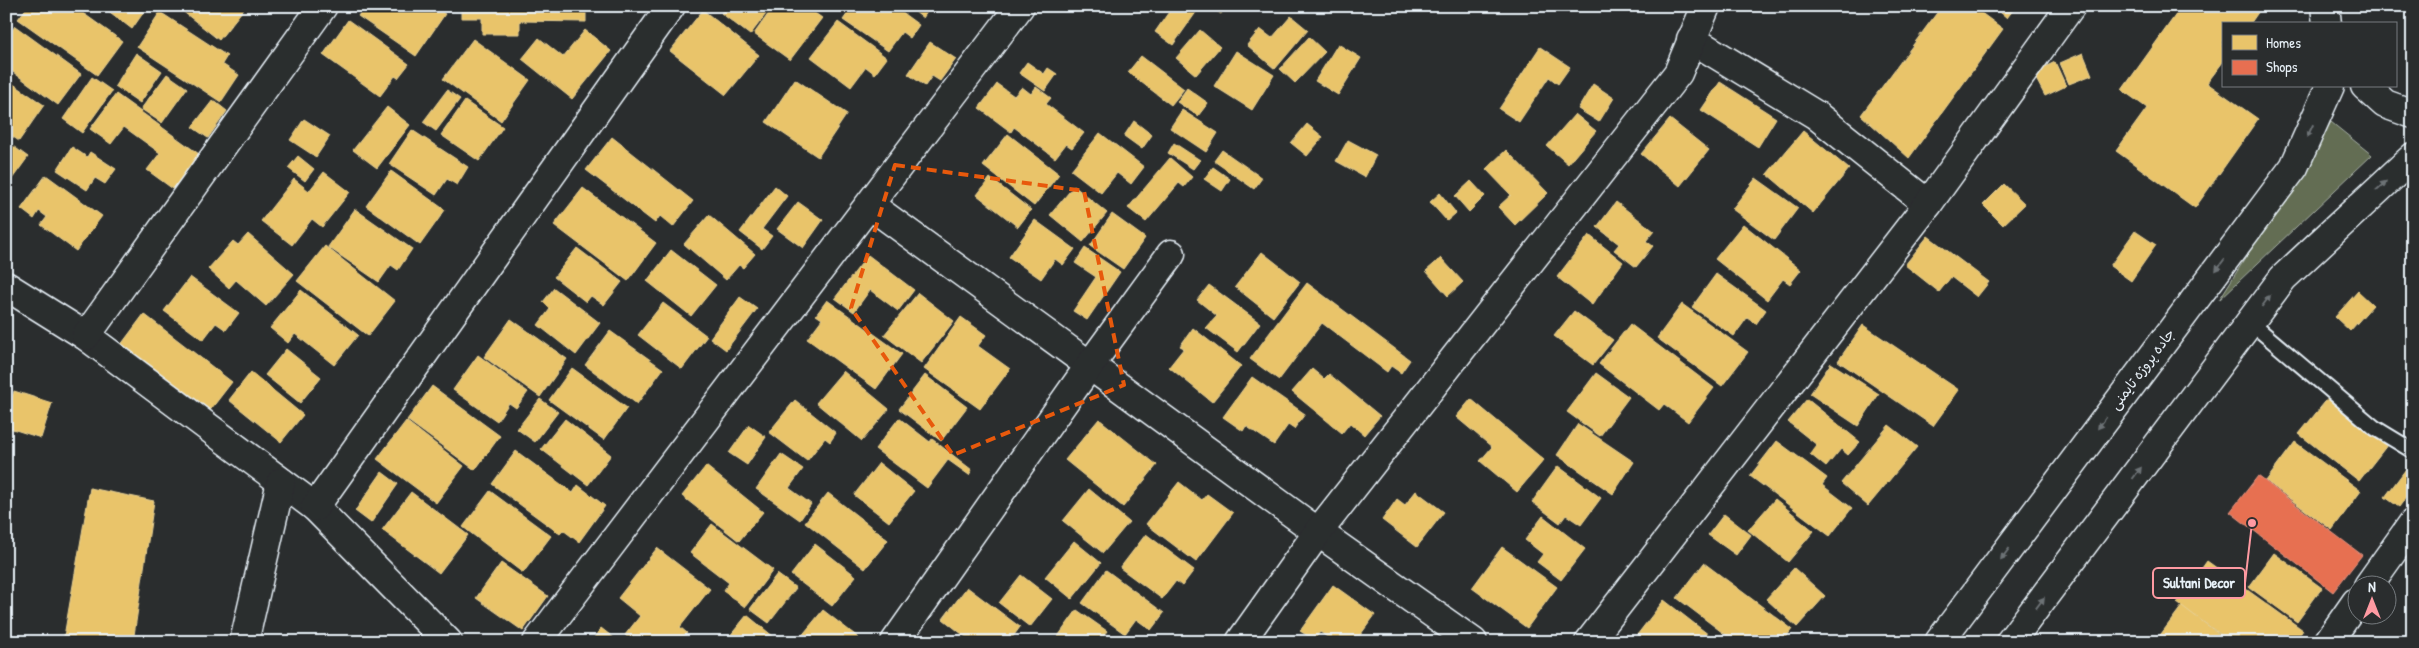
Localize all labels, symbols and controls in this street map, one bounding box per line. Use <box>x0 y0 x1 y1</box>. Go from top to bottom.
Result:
legend <box>2222 22 2396 88</box>
text: Homes <box>2266 32 2301 53</box>
text: Shops <box>2266 56 2298 77</box>
one-way arrow <box>2306 124 2314 138</box>
one-way arrow <box>2374 180 2386 192</box>
one-way arrow <box>2215 258 2225 272</box>
one-way arrow <box>2261 294 2271 308</box>
street label: جاده پروژه تایمنی <box>2105 324 2179 414</box>
one-way arrow <box>2097 416 2107 430</box>
one-way arrow <box>2132 466 2142 480</box>
one-way arrow <box>1999 547 2010 560</box>
callout: Sultani Decor <box>2153 568 2245 598</box>
text: Sultani Decor <box>2163 572 2235 593</box>
north arrow <box>2346 576 2396 626</box>
text: N <box>2368 577 2376 596</box>
one-way arrow <box>2034 597 2045 610</box>

